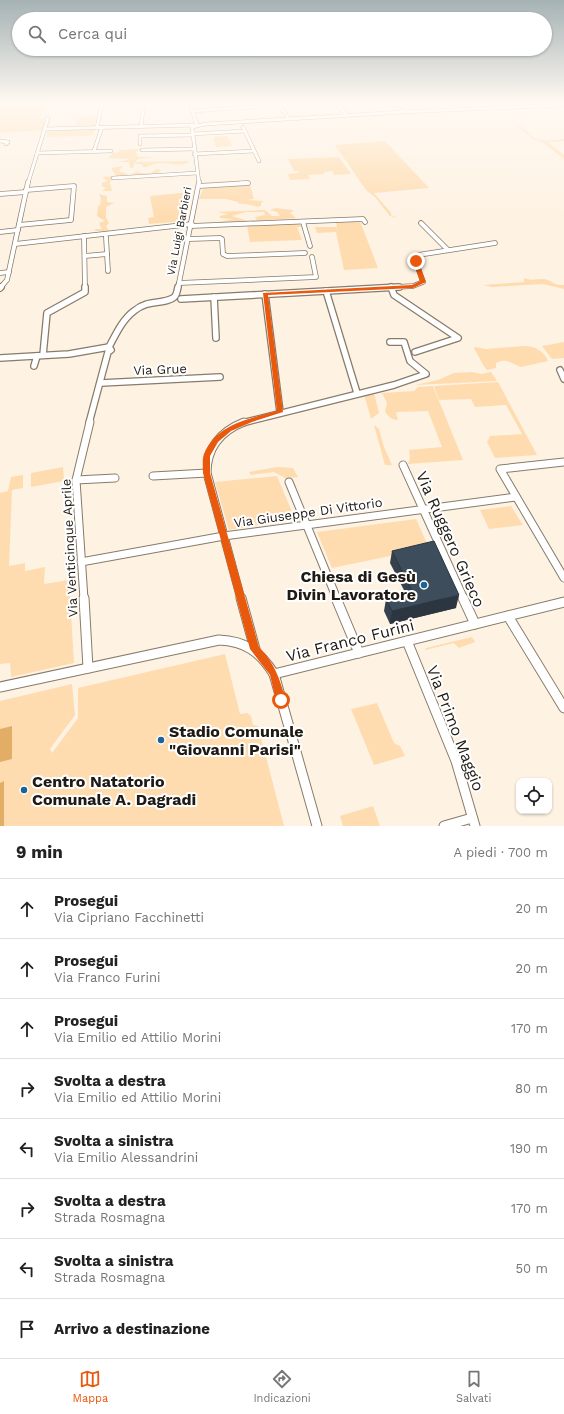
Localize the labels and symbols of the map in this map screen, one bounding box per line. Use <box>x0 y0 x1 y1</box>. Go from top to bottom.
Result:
street label: Via Luigi Barbieri <box>165 186 194 276</box>
route end <box>407 252 425 270</box>
street label: Via Grue <box>133 361 187 378</box>
street label: Via Ruggero Grieco <box>412 468 489 610</box>
street label: Via Venticinque Aprile <box>58 478 81 618</box>
street label: Via Giuseppe Di Vittorio <box>233 495 384 530</box>
place label: Chiesa di Gesù Divin Lavoratore <box>286 567 416 604</box>
marker: Chiesa di Gesù Divin Lavoratore <box>419 580 429 590</box>
street label: Via Franco Furini <box>284 615 416 666</box>
street label: Via Primo Maggio <box>423 663 488 794</box>
route start <box>272 691 290 709</box>
place label: Stadio Comunale "Giovanni Parisi" <box>169 722 304 759</box>
marker: Stadio Comunale "Giovanni Parisi" <box>156 735 166 745</box>
place label: Centro Natatorio Comunale A. Dagradi <box>32 772 196 809</box>
marker: Centro Natatorio Comunale A. Dagradi <box>19 785 29 795</box>

